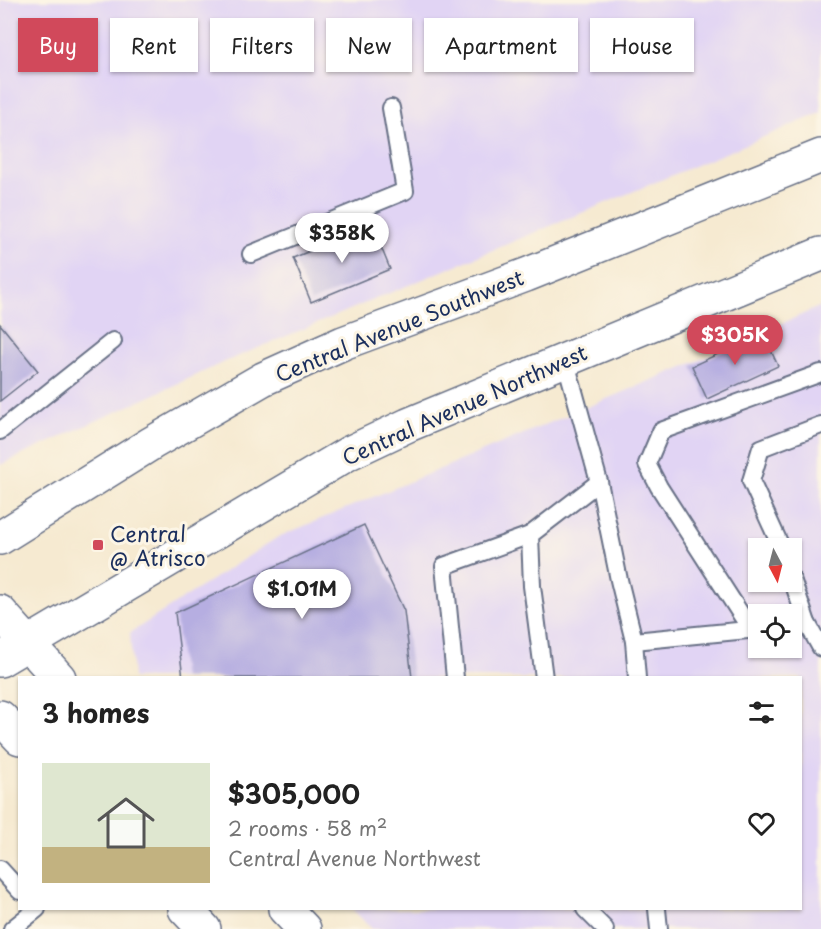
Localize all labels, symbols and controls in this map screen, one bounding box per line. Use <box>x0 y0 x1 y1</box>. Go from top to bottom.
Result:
chip: Buy <box>18 18 98 72</box>
chip: Rent <box>110 18 198 72</box>
chip: Filters <box>210 18 314 72</box>
chip: New <box>326 18 412 72</box>
chip: Apartment <box>424 18 578 72</box>
chip: House <box>590 18 694 72</box>
pin: $358K <box>300 213 384 264</box>
text: $358K <box>309 217 375 247</box>
street label: Central Avenue Southwest <box>270 260 528 390</box>
pin: $305K <box>693 315 777 366</box>
text: $305K <box>701 319 769 349</box>
street label: Central Avenue Northwest <box>336 335 592 473</box>
place label: Central @ Atrisco <box>110 517 206 573</box>
marker: Central @ Atrisco <box>91 538 105 552</box>
north arrow <box>748 538 802 592</box>
map controls <box>748 538 802 658</box>
pin: $1.01M <box>253 569 351 620</box>
text: $1.01M <box>267 573 337 603</box>
button: locate <box>748 604 802 658</box>
text: 3 homes <box>42 693 149 732</box>
icon: filters <box>745 696 778 729</box>
text: $305,000 <box>228 774 360 813</box>
icon: home <box>90 787 162 859</box>
icon: heart <box>745 807 778 840</box>
text: 2 rooms · 58 m² <box>228 813 387 843</box>
text: Central Avenue Northwest <box>228 843 481 873</box>

